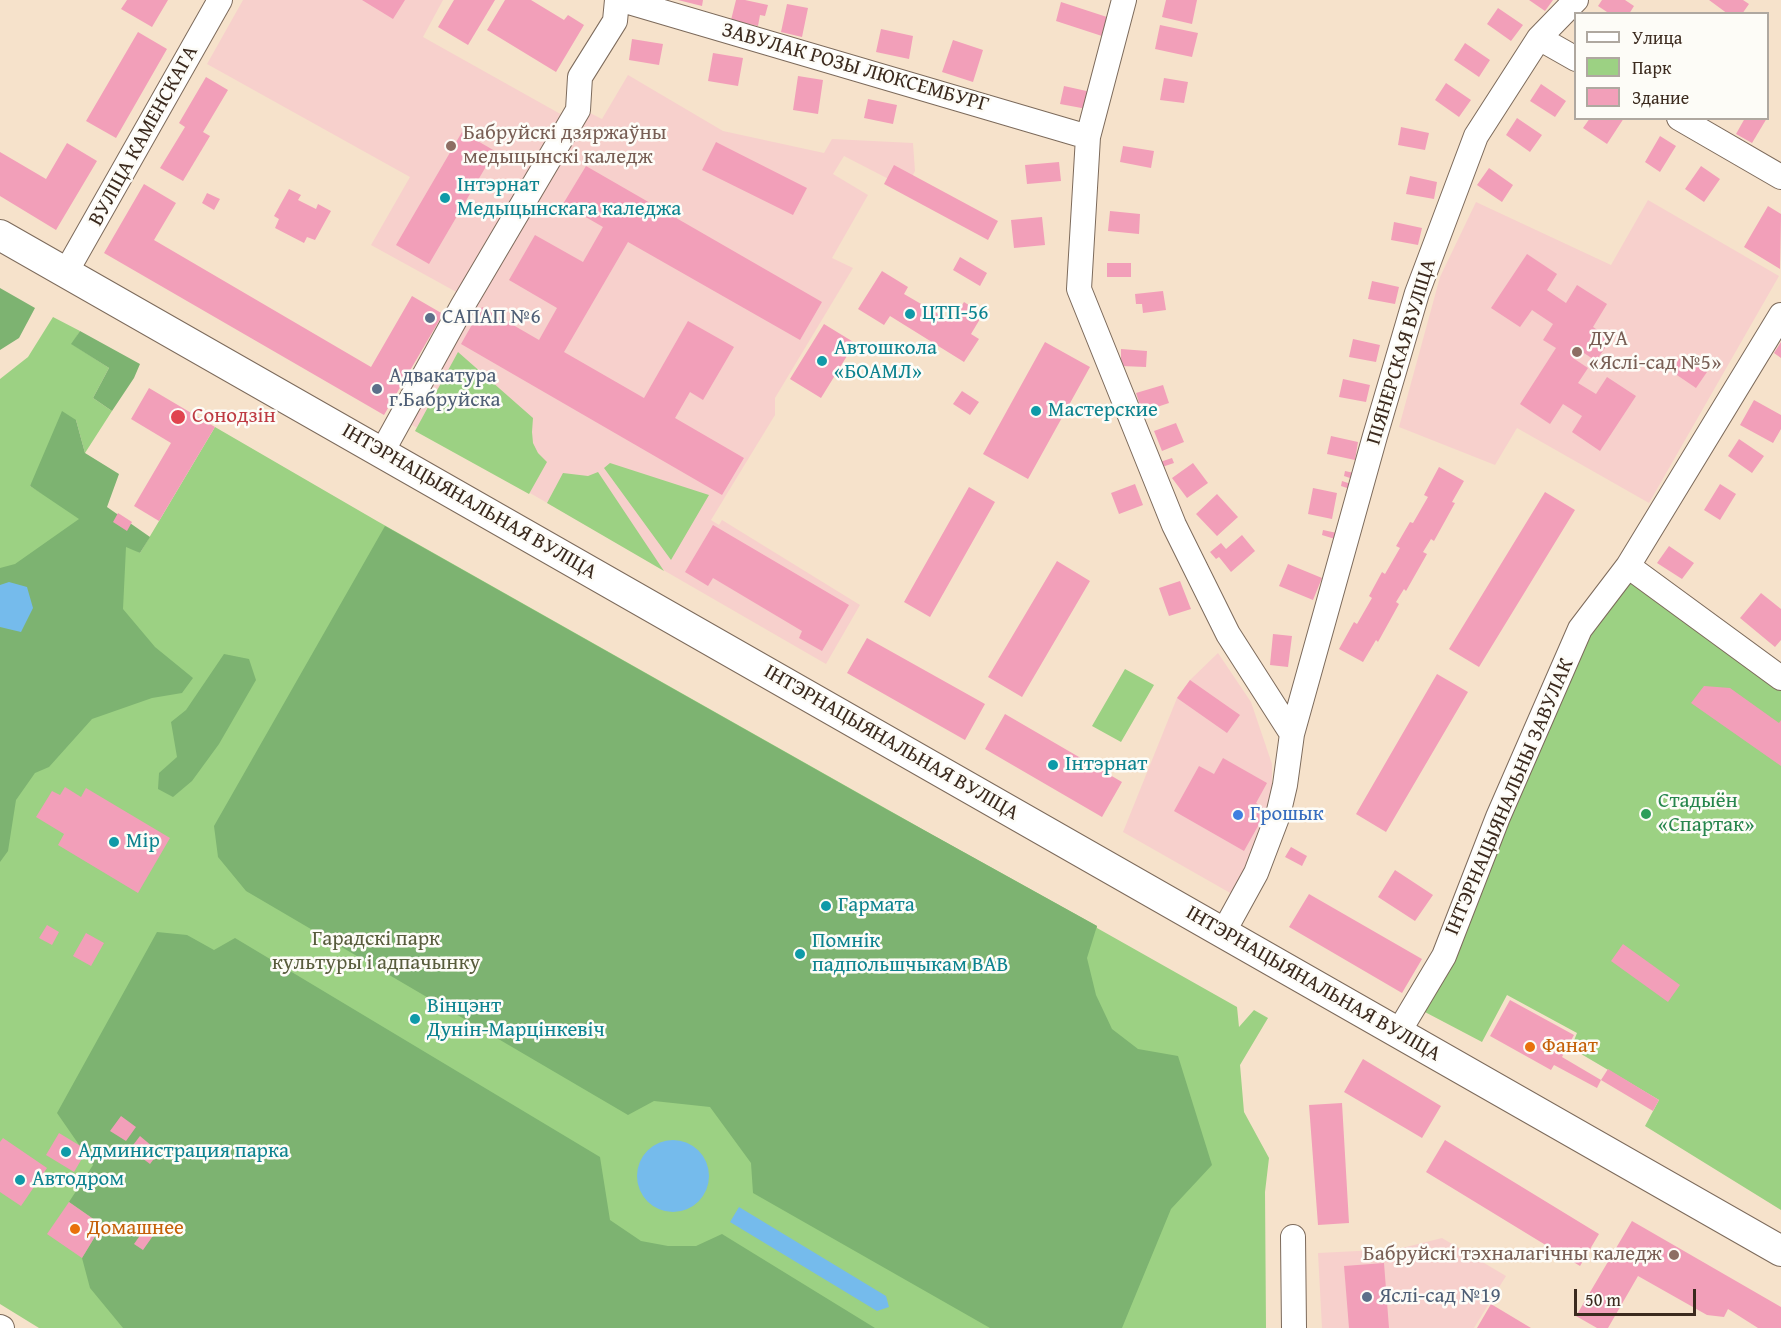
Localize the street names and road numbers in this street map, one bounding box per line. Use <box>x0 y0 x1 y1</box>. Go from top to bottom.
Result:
street label: ЗАВУЛАК РОЗЫ ЛЮКСЕМБУРГ <box>719 18 991 118</box>
street label: ВУЛІЦА КАМЕНСКАГА <box>84 42 204 230</box>
street label: ПІЯНЕРСКАЯ ВУЛІЦА <box>1362 256 1442 448</box>
street label: ІНТЭРНАЦЫЯНАЛЬНАЯ ВУЛІЦА <box>337 418 601 586</box>
street label: ІНТЭРНАЦЫЯНАЛЬНЫ ЗАВУЛАК <box>1440 655 1580 939</box>
street label: ІНТЭРНАЦЫЯНАЛЬНАЯ ВУЛІЦА <box>759 659 1023 827</box>
street label: ІНТЭРНАЦЫЯНАЛЬНАЯ ВУЛІЦА <box>1181 900 1445 1068</box>

